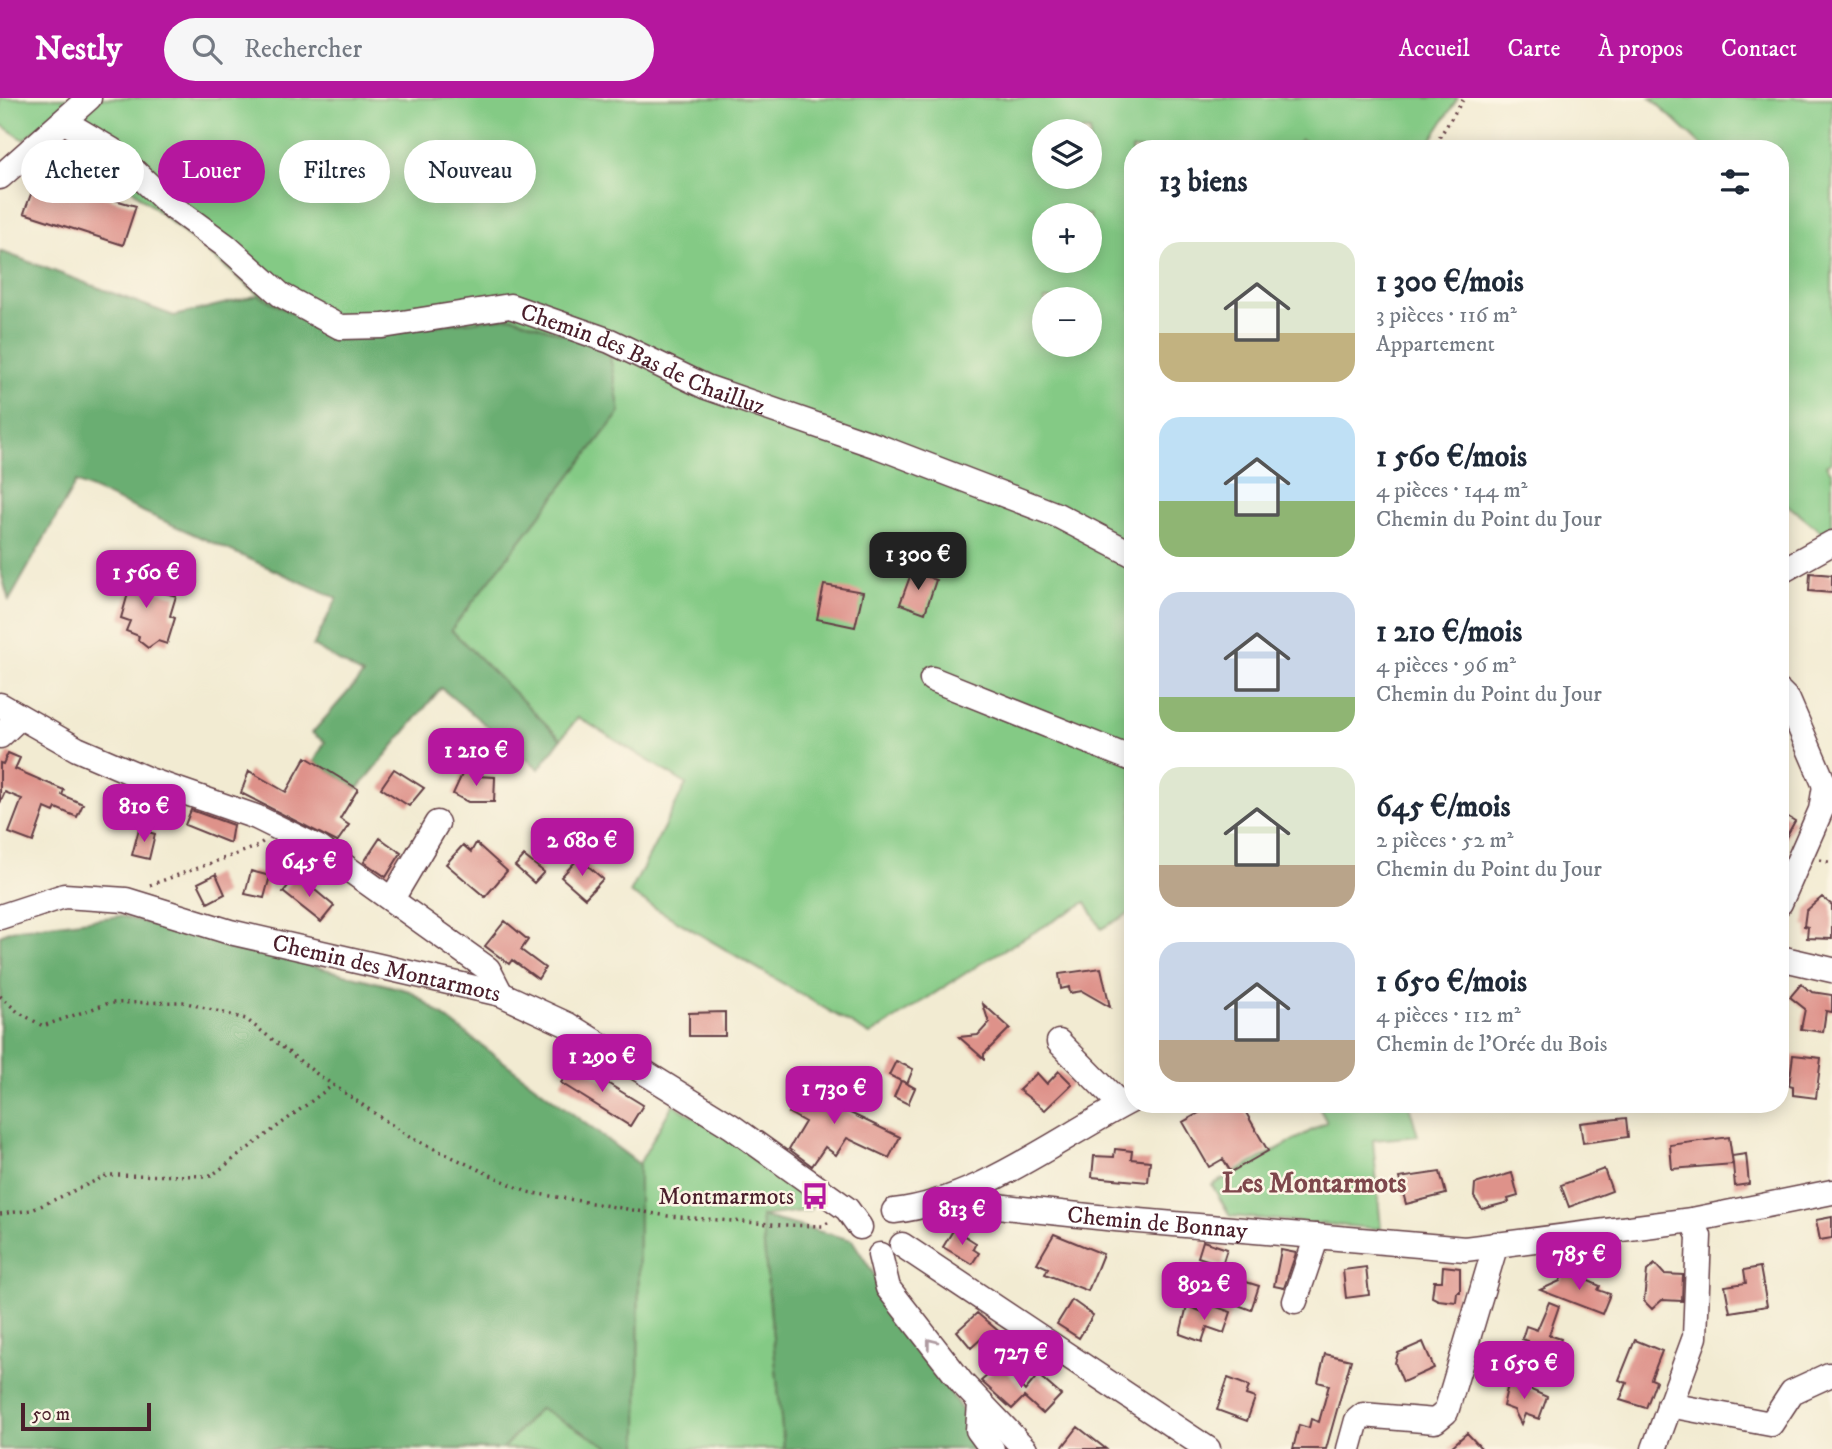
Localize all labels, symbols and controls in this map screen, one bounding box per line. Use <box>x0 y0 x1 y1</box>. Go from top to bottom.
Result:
search box <box>164 18 654 81</box>
text: Nestly <box>35 29 122 70</box>
icon: search <box>188 30 226 68</box>
text: Rechercher <box>244 33 362 66</box>
text: Accueil <box>1399 34 1470 64</box>
text: Carte <box>1508 34 1560 64</box>
text: À propos <box>1598 34 1683 64</box>
text: Contact <box>1721 34 1797 64</box>
map controls <box>1032 119 1102 357</box>
button: layers <box>1032 119 1102 189</box>
chip: Acheter <box>21 140 144 203</box>
chip: Louer <box>158 140 265 203</box>
chip: Filtres <box>279 140 390 203</box>
chip: Nouveau <box>404 140 536 203</box>
icon: filters <box>1716 163 1754 201</box>
text: 13 biens <box>1159 164 1248 201</box>
button: + <box>1032 203 1102 273</box>
text: 1 300 €/mois <box>1376 264 1524 301</box>
icon: home <box>1215 270 1299 354</box>
button: − <box>1032 287 1102 357</box>
street label: Chemin des Bas de Chailluz <box>516 297 770 423</box>
text: 3 pièces · 116 m² <box>1376 301 1517 330</box>
text: Appartement <box>1376 330 1495 359</box>
text: 1 560 €/mois <box>1376 439 1527 476</box>
icon: home <box>1215 445 1299 529</box>
text: 4 pièces · 144 m² <box>1376 476 1528 505</box>
text: Chemin du Point du Jour <box>1376 505 1602 534</box>
pin: 1 300 € <box>853 532 983 592</box>
text: 1 300 € <box>885 540 951 569</box>
pin: 1 560 € <box>81 550 211 610</box>
text: 1 560 € <box>112 558 180 587</box>
text: 1 210 €/mois <box>1376 614 1522 651</box>
icon: home <box>1215 620 1299 704</box>
text: 4 pièces · 96 m² <box>1376 651 1516 680</box>
text: Chemin du Point du Jour <box>1376 680 1602 709</box>
pin: 1 210 € <box>411 728 541 788</box>
text: 1 210 € <box>444 736 508 765</box>
pin: 810 € <box>95 784 193 844</box>
text: 645 €/mois <box>1376 789 1511 826</box>
text: 810 € <box>119 792 169 821</box>
icon: home <box>1215 795 1299 879</box>
pin: 2 680 € <box>517 818 647 878</box>
text: 2 680 € <box>547 826 617 855</box>
text: 2 pièces · 52 m² <box>1376 826 1513 855</box>
pin: 645 € <box>260 840 358 899</box>
text: 645 € <box>282 847 336 876</box>
text: Chemin du Point du Jour <box>1376 855 1602 884</box>
street label: Chemin des Montarmots <box>269 928 503 1009</box>
text: 1 650 €/mois <box>1376 964 1527 1001</box>
icon: home <box>1215 970 1299 1054</box>
text: 4 pièces · 112 m² <box>1376 1001 1521 1030</box>
text: Chemin de l’Orée du Bois <box>1376 1030 1607 1059</box>
pin: 1 290 € <box>537 1034 667 1094</box>
text: 1 290 € <box>569 1042 635 1071</box>
pin: 1 730 € <box>769 1066 899 1126</box>
text: 1 730 € <box>802 1074 866 1103</box>
district label: Les Montarmots <box>1222 1166 1407 1201</box>
bus stop icon: Montmarmots <box>800 1181 830 1211</box>
place label: Montmarmots <box>658 1182 794 1212</box>
pin: 813 € <box>913 1188 1011 1247</box>
text: 813 € <box>939 1195 985 1224</box>
street label: Chemin de Bonnay <box>1066 1200 1249 1246</box>
pin: 785 € <box>1530 1232 1628 1292</box>
text: 785 € <box>1552 1240 1606 1269</box>
pin: 892 € <box>1155 1262 1253 1322</box>
text: 892 € <box>1178 1270 1230 1299</box>
pin: 727 € <box>972 1330 1070 1390</box>
text: 727 € <box>994 1338 1048 1367</box>
one-way arrow <box>927 1339 940 1351</box>
pin: 1 650 € <box>1459 1342 1589 1401</box>
text: 1 650 € <box>1490 1349 1558 1378</box>
scale bar <box>21 1400 150 1432</box>
text: 50 m <box>32 1403 70 1426</box>

